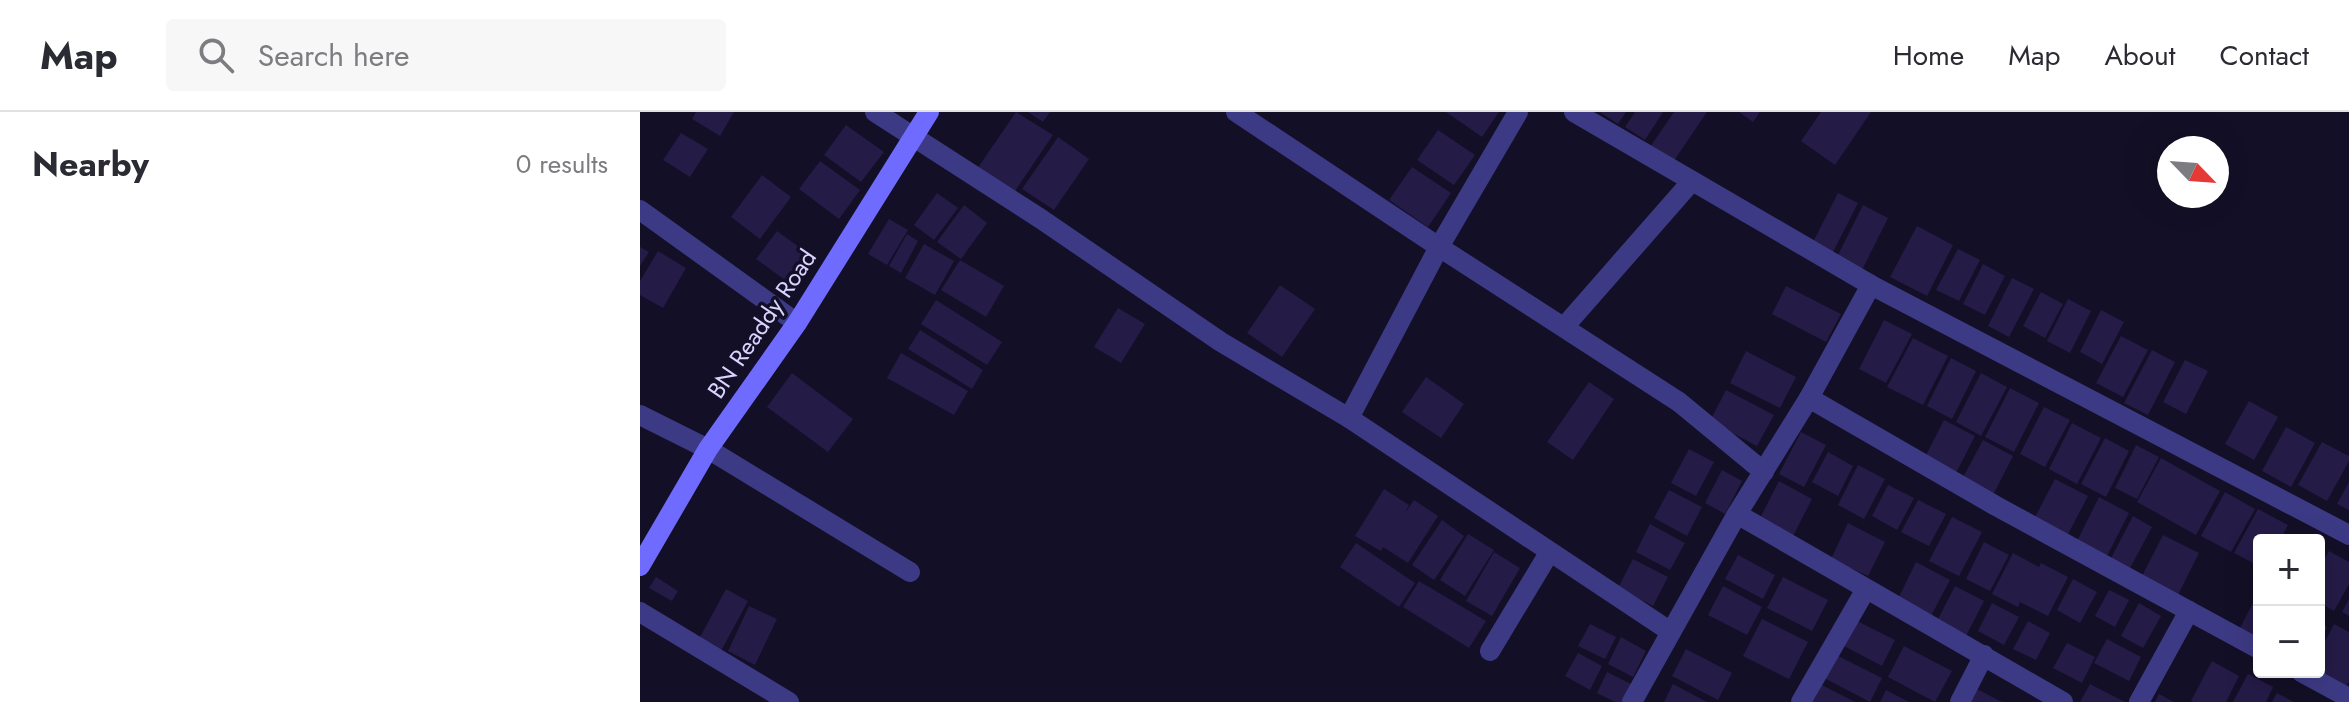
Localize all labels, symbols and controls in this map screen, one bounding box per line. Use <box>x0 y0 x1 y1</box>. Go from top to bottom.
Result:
search box <box>166 19 726 91</box>
text: Map <box>40 28 118 83</box>
icon: search <box>194 33 238 77</box>
text: Search here <box>258 34 410 77</box>
text: Home <box>1893 35 1964 76</box>
text: Map <box>2008 35 2060 76</box>
text: About <box>2104 35 2176 76</box>
text: Contact <box>2220 35 2309 76</box>
north arrow <box>2157 136 2229 208</box>
text: Nearby <box>32 140 149 189</box>
text: 0 results <box>516 145 608 183</box>
street label: BN Readdy Road <box>699 242 825 405</box>
map controls <box>2253 534 2325 678</box>
button: + <box>2253 534 2325 606</box>
button: − <box>2253 606 2325 678</box>

